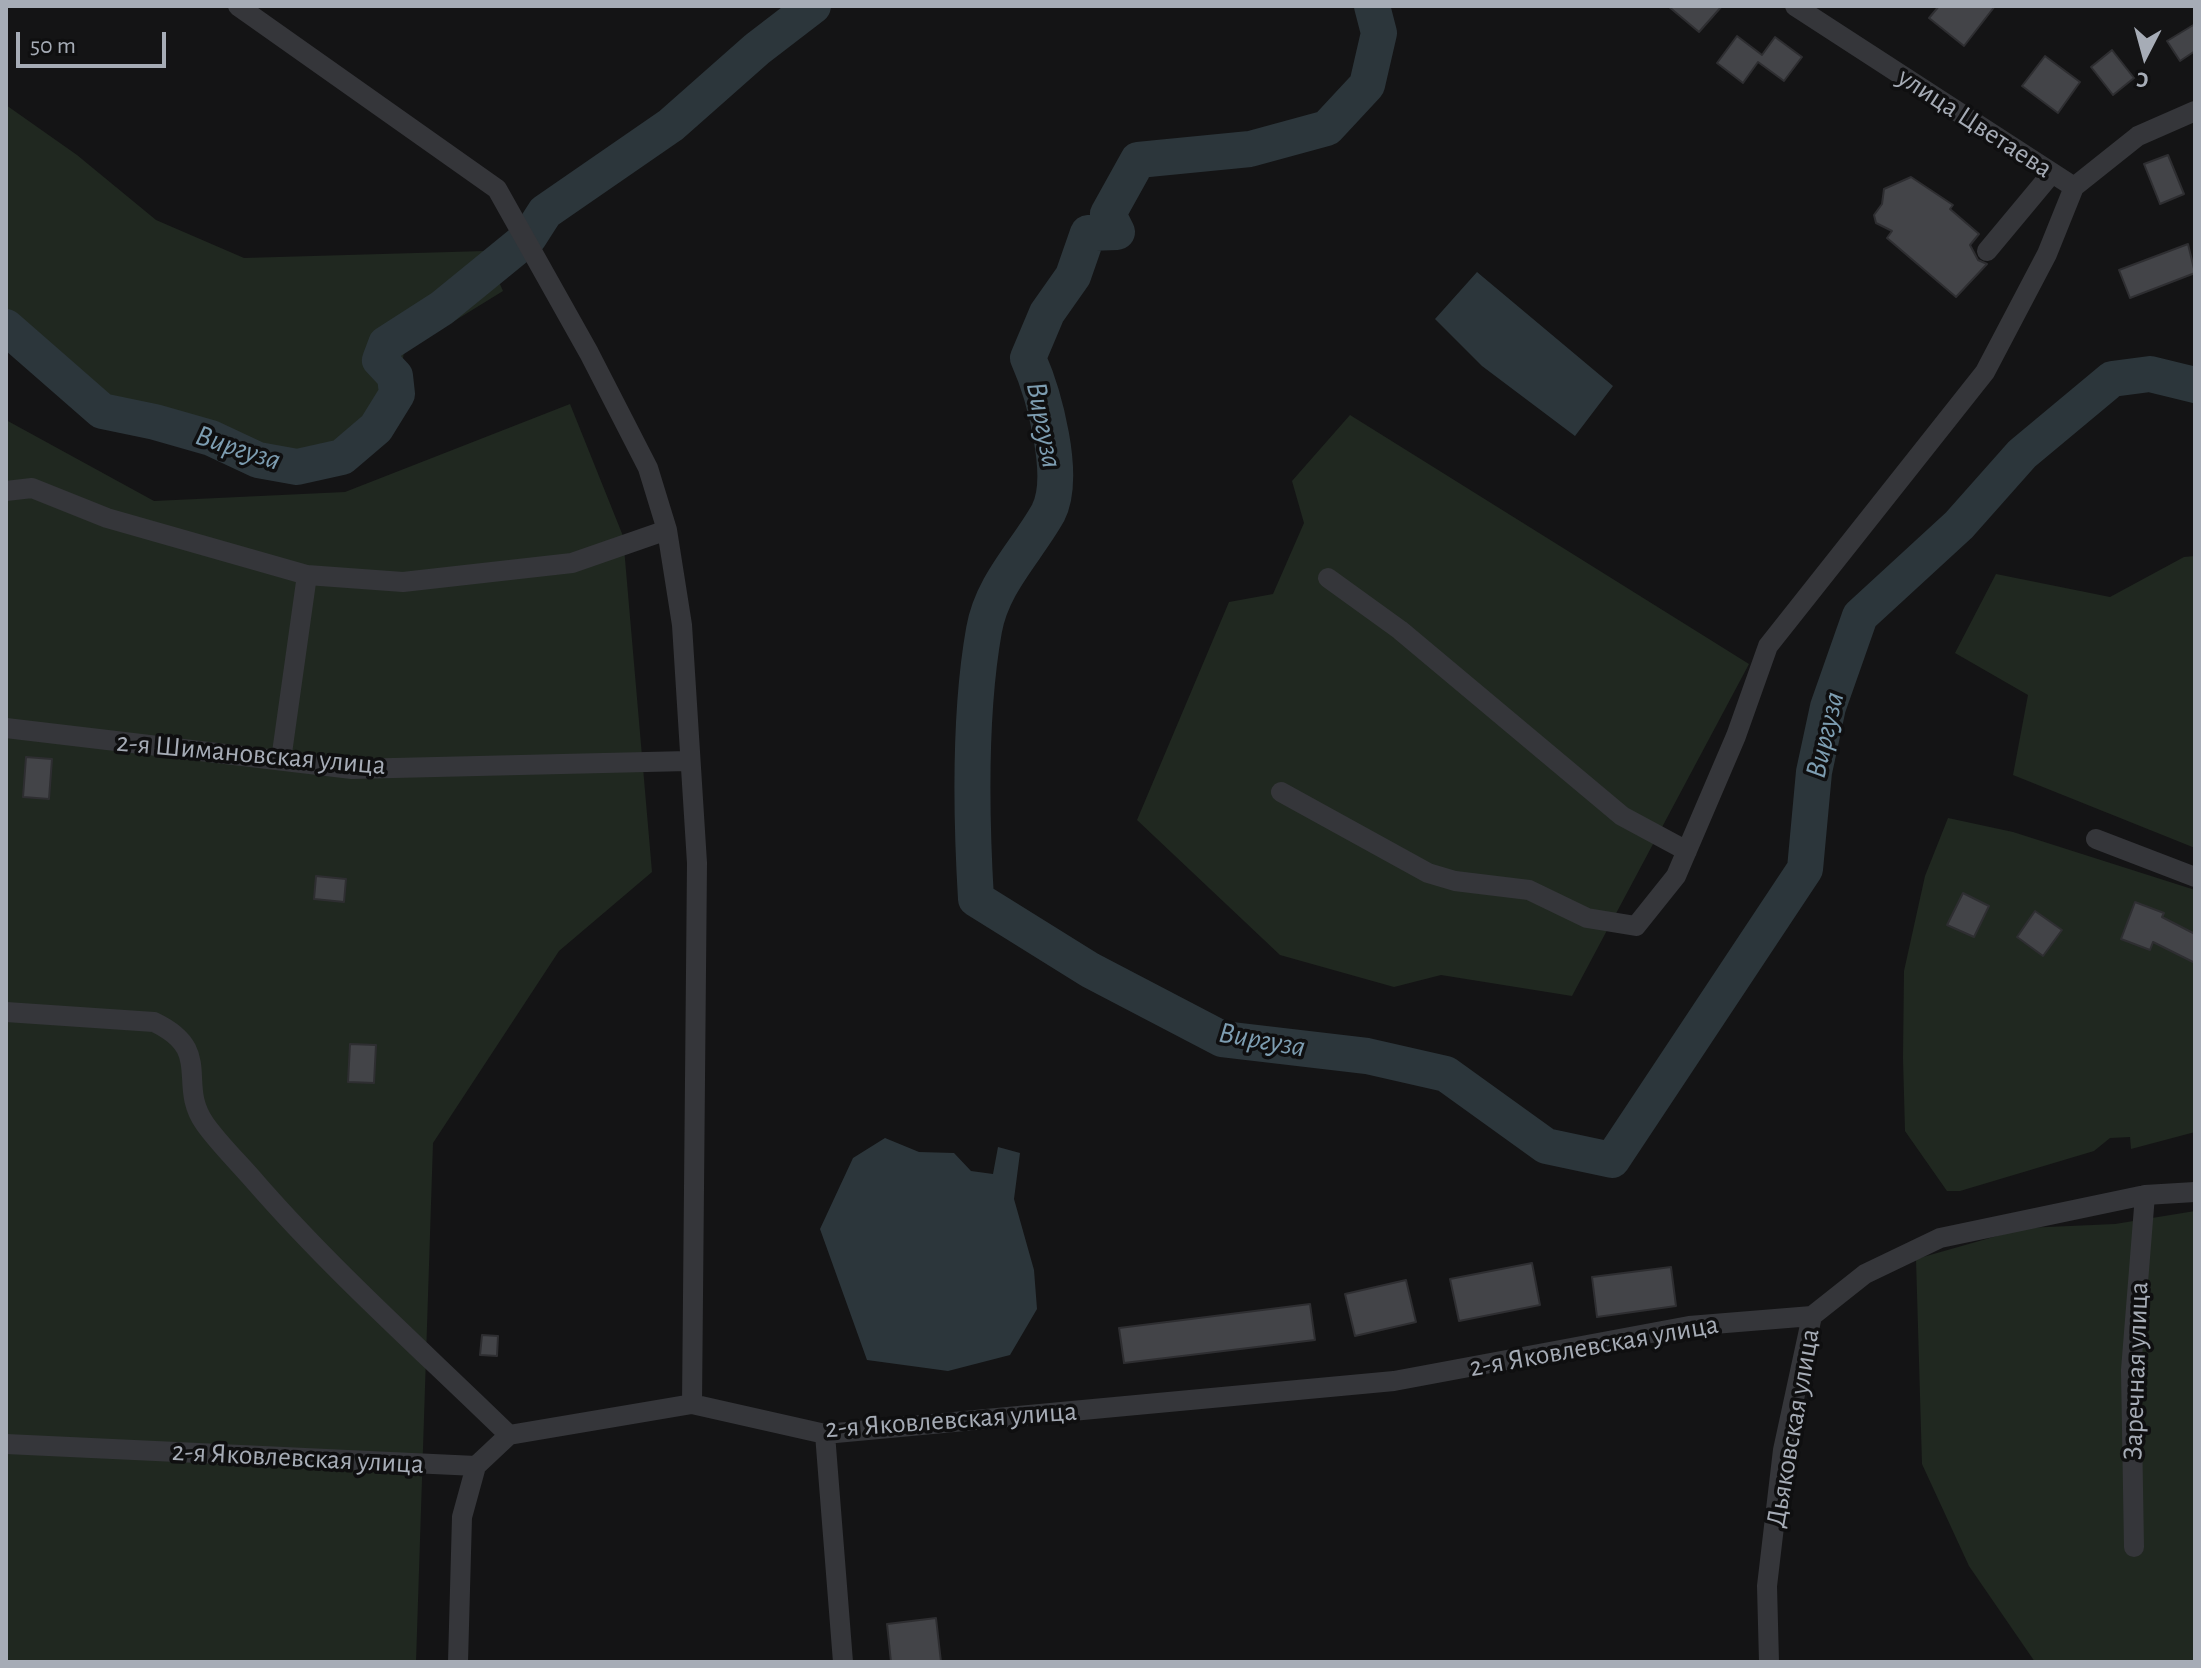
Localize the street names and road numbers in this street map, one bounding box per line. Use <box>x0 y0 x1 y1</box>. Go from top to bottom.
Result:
street label: улица Цветаева <box>1891 60 2059 186</box>
street label: 2-я Шимановская улица <box>115 725 387 783</box>
street label: Заречная улица <box>2116 1281 2156 1461</box>
street label: 2-я Яковлевская улица <box>1467 1308 1721 1384</box>
street label: Дьяковская улица <box>1759 1326 1827 1530</box>
street label: 2-я Яковлевская улица <box>824 1394 1078 1446</box>
street label: 2-я Яковлевская улица <box>171 1435 425 1481</box>

